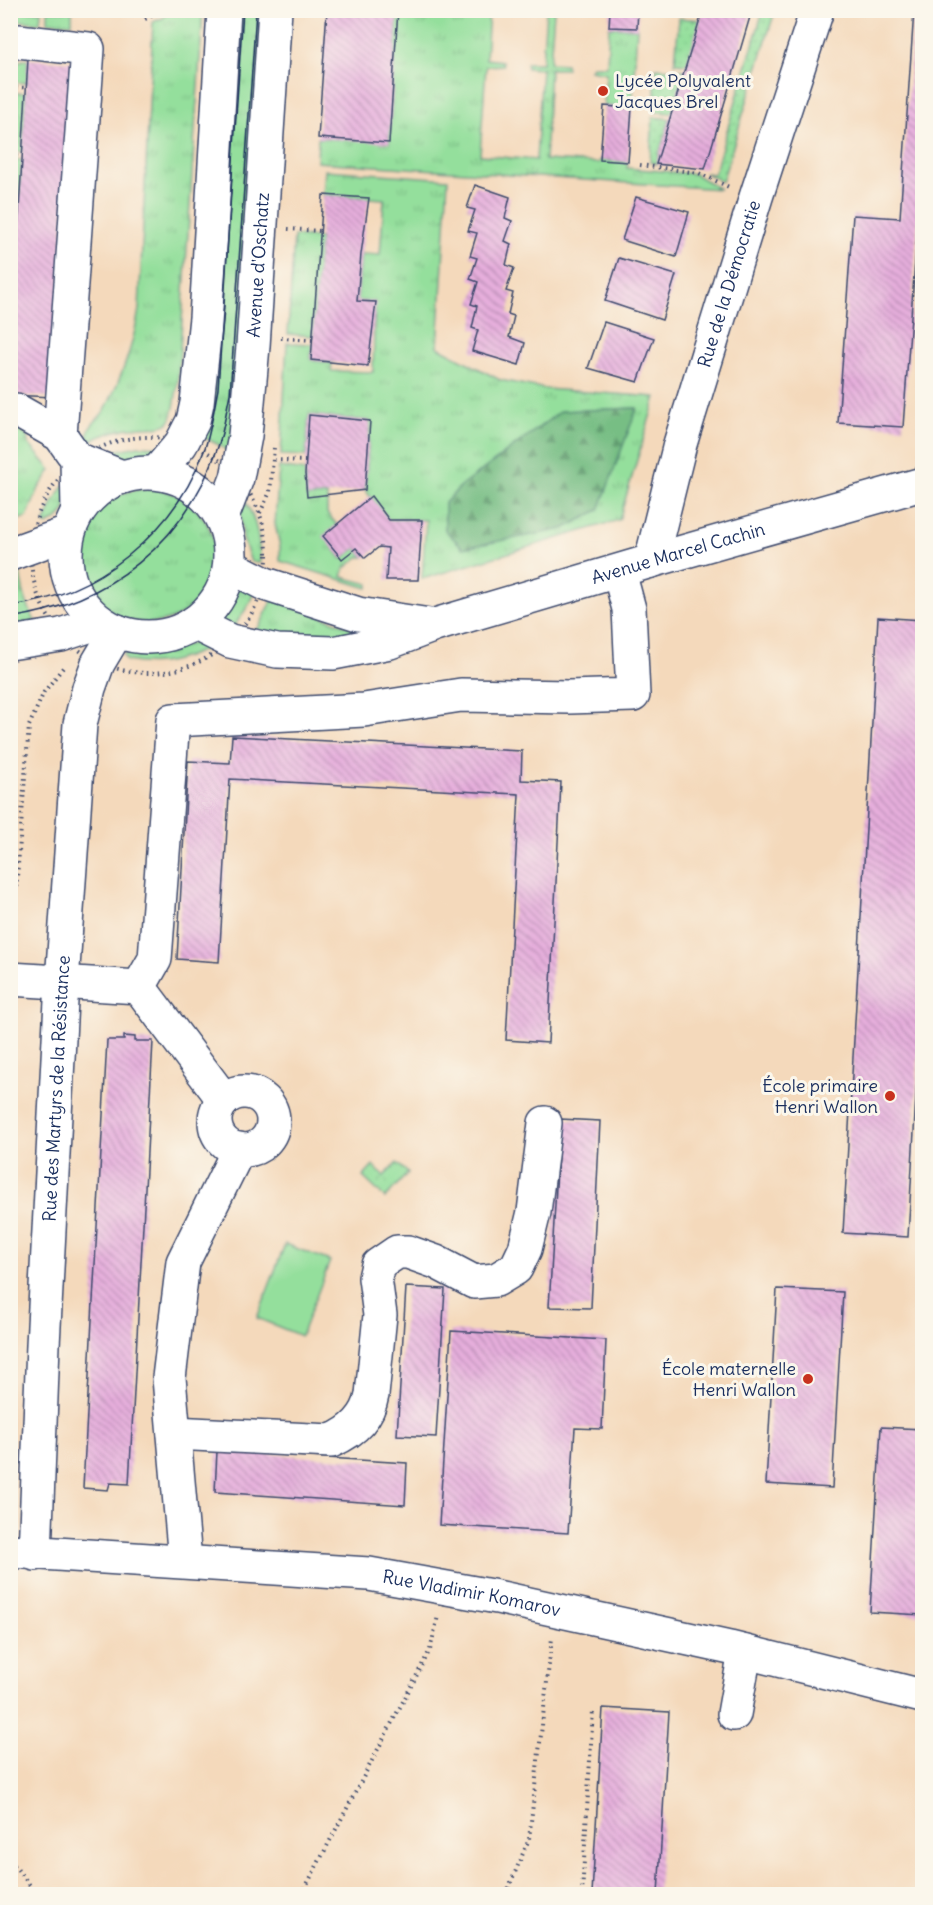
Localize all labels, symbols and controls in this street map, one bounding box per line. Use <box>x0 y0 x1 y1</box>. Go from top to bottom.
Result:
place label: Lycée Polyvalent Jacques Brel <box>615 69 751 113</box>
marker: Lycée Polyvalent Jacques Brel <box>596 84 610 98</box>
street label: Avenue d'Oschatz <box>242 191 274 338</box>
street label: Rue de la Démocratie <box>692 197 765 370</box>
street label: Avenue Marcel Cachin <box>589 517 767 589</box>
street label: Rue des Martyrs de la Résistance <box>37 955 75 1222</box>
place label: École primaire Henri Wallon <box>762 1074 878 1118</box>
marker: École primaire Henri Wallon <box>883 1089 897 1103</box>
place label: École maternelle Henri Wallon <box>662 1357 796 1401</box>
marker: École maternelle Henri Wallon <box>801 1372 815 1386</box>
street label: Rue Vladimir Komarov <box>381 1565 563 1622</box>

